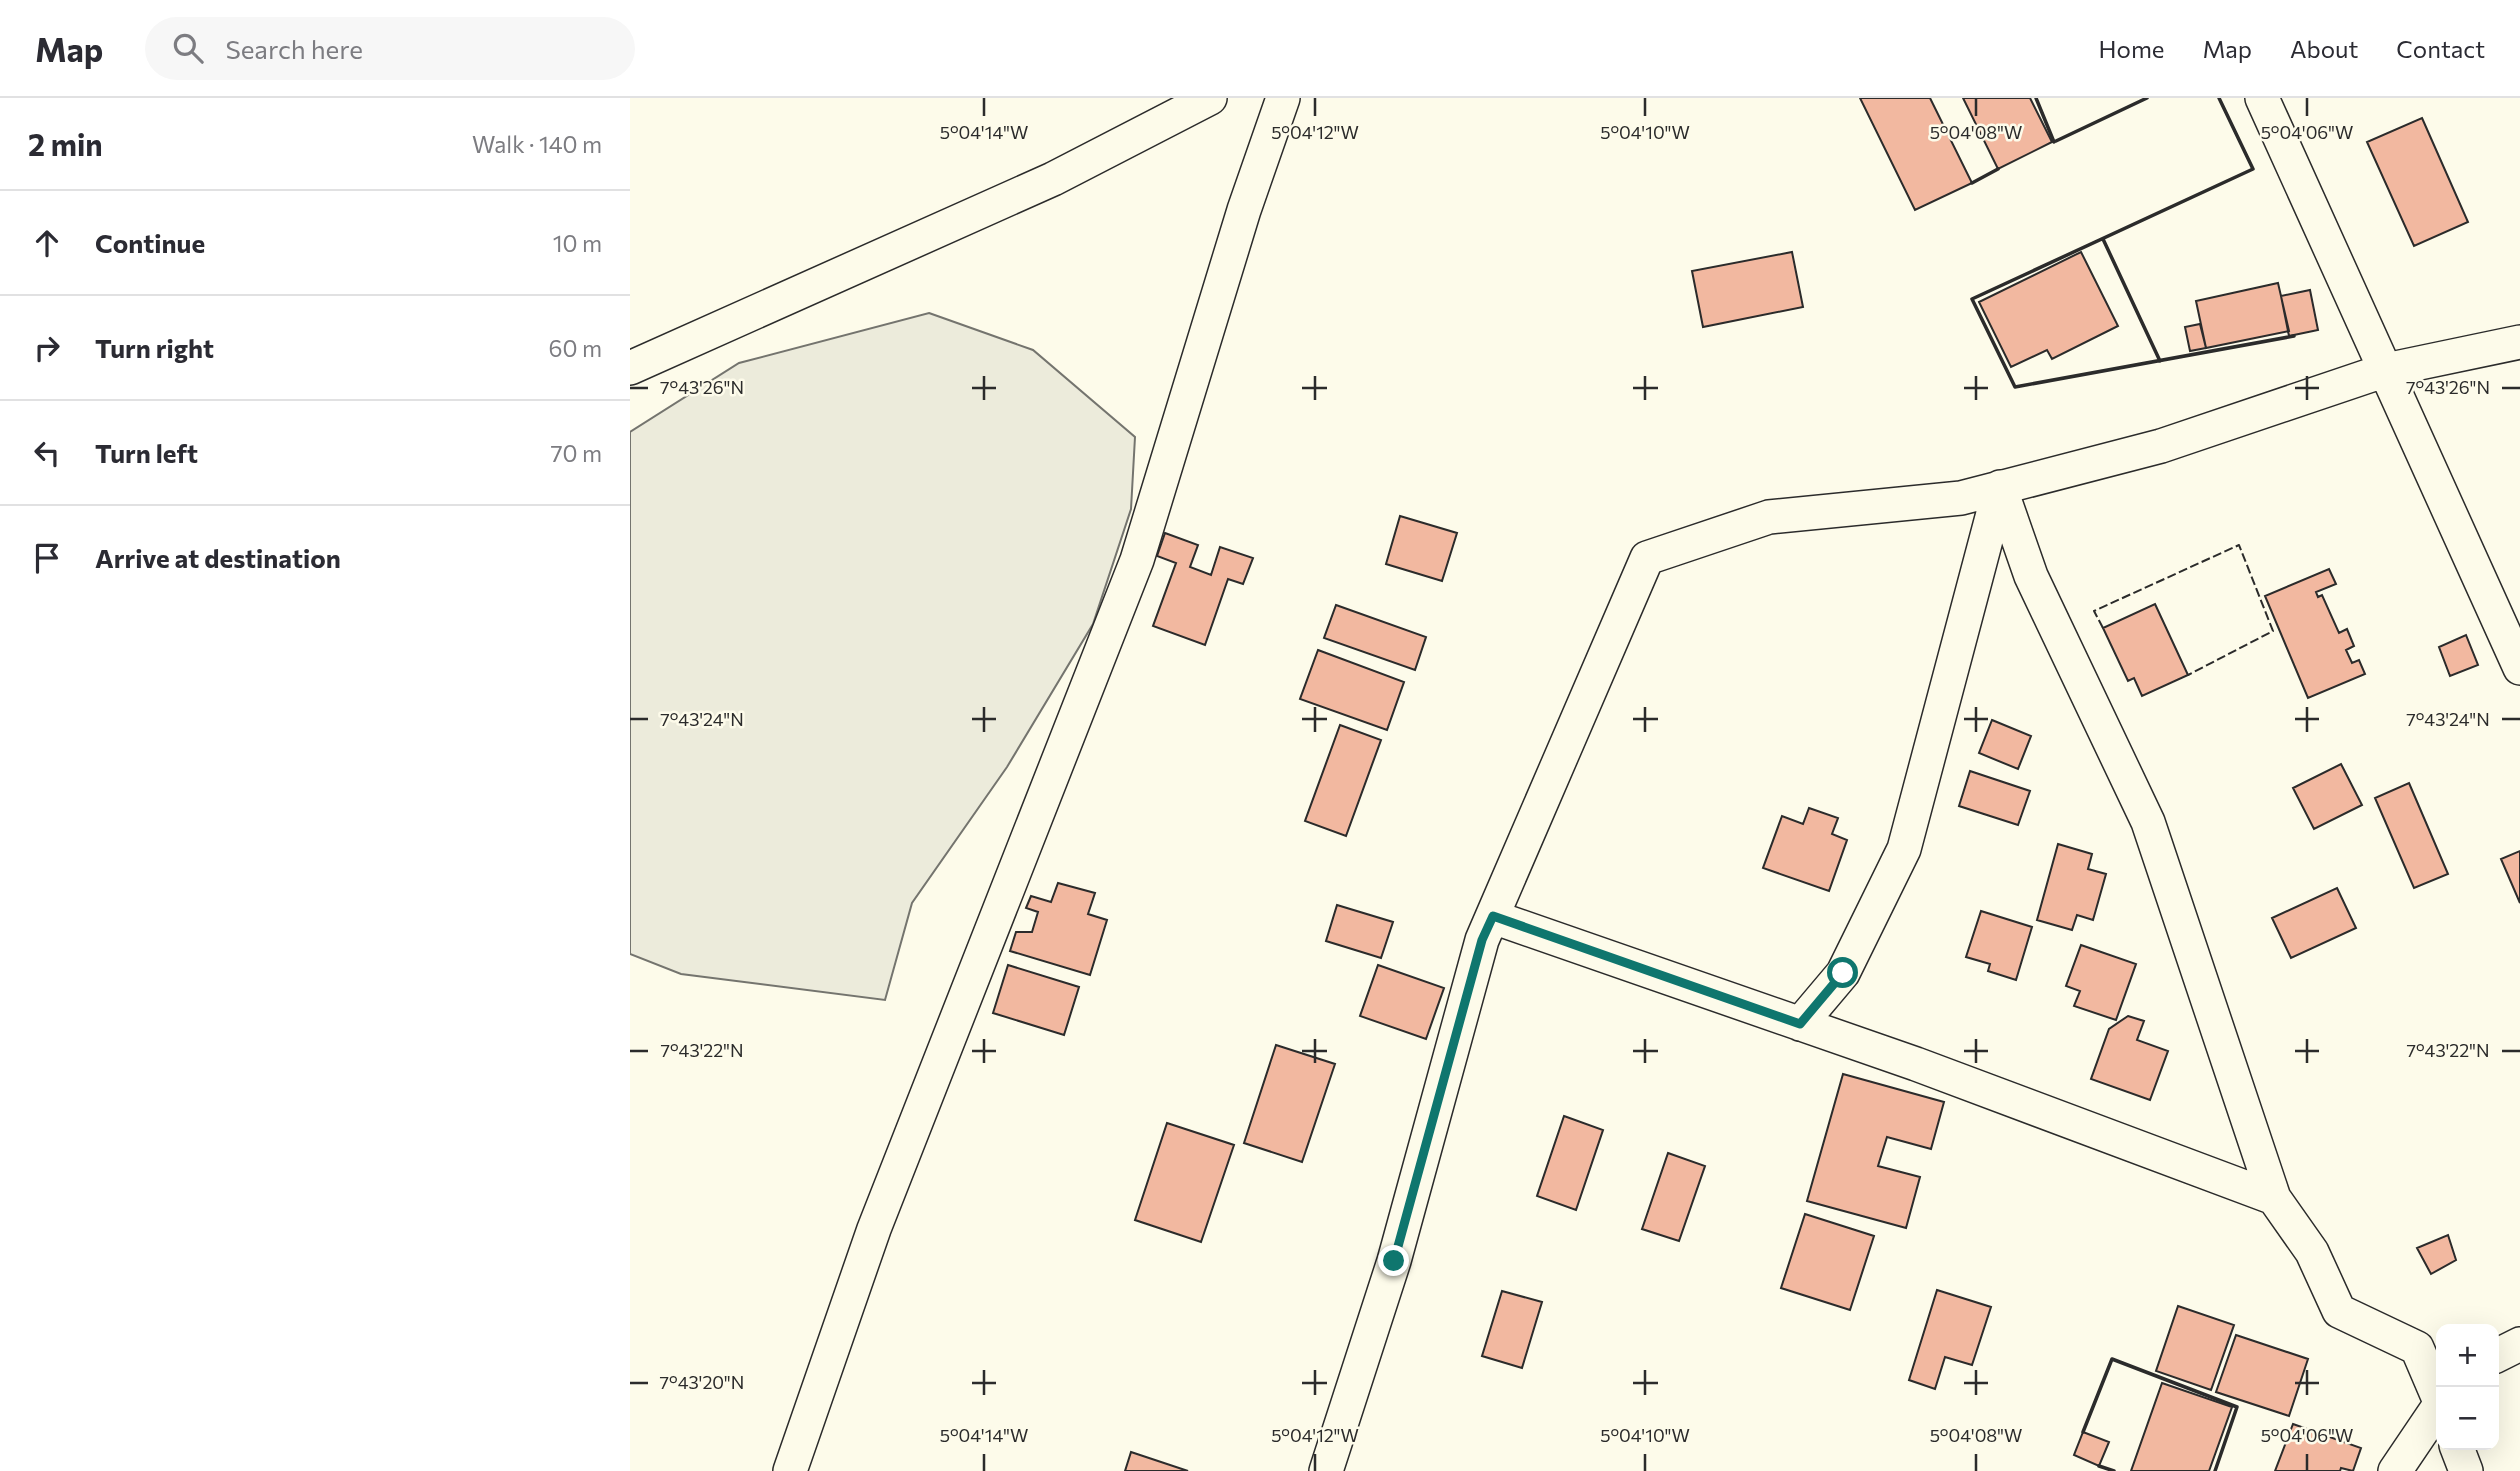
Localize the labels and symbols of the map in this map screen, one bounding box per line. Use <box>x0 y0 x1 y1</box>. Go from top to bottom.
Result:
text: 5°04'14"W <box>940 121 1028 143</box>
text: 5°04'12"W <box>1271 121 1359 143</box>
text: 5°04'10"W <box>1600 121 1690 143</box>
text: 5°04'08"W <box>1930 121 2022 143</box>
text: 5°04'06"W <box>2261 121 2353 143</box>
text: 7°43'26"N <box>660 376 744 398</box>
text: 7°43'26"N <box>2406 376 2490 398</box>
text: 7°43'24"N <box>660 708 744 730</box>
text: 7°43'24"N <box>2406 708 2490 730</box>
route start <box>1827 957 1858 988</box>
text: 7°43'22"N <box>660 1039 744 1061</box>
text: 7°43'22"N <box>2406 1039 2490 1061</box>
route end <box>1378 1245 1409 1276</box>
text: 7°43'20"N <box>660 1371 744 1393</box>
text: 5°04'14"W <box>940 1424 1028 1446</box>
text: 5°04'12"W <box>1271 1424 1359 1446</box>
text: 5°04'10"W <box>1600 1424 1690 1446</box>
text: 5°04'08"W <box>1930 1424 2022 1446</box>
text: 5°04'06"W <box>2261 1424 2353 1446</box>

